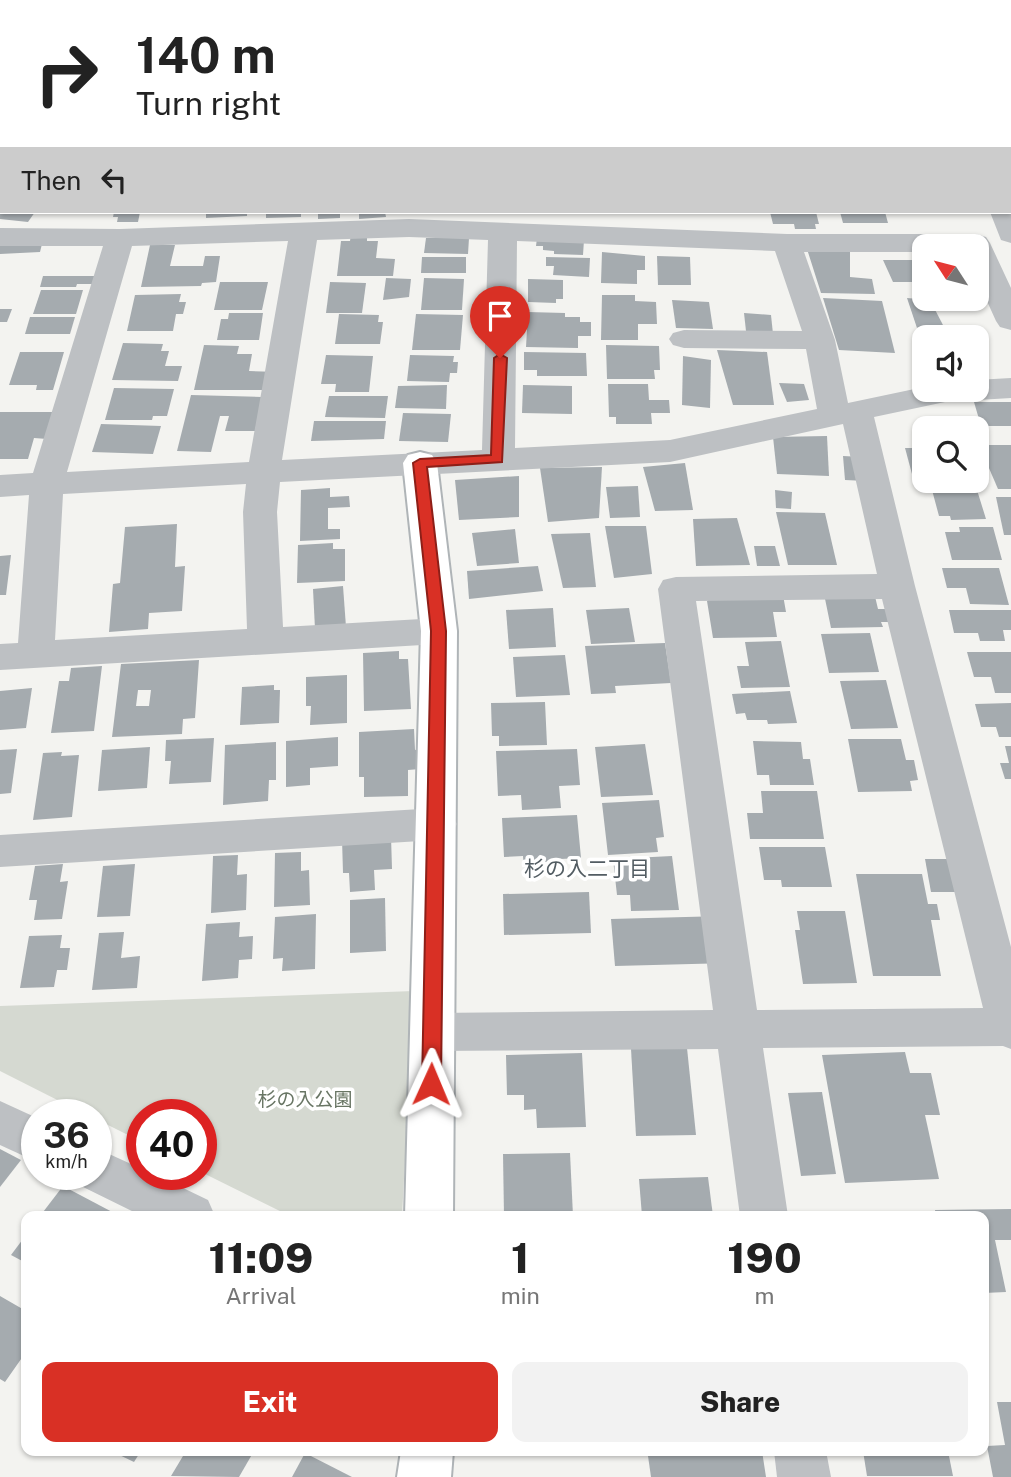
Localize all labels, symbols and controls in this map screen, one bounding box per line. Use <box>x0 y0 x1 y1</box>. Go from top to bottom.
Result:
text: 140 m <box>136 26 276 84</box>
icon: right <box>21 28 112 119</box>
text: Turn right <box>136 85 281 122</box>
icon: left <box>95 161 133 199</box>
text: Then <box>21 165 81 196</box>
north arrow <box>912 234 989 312</box>
map controls <box>912 234 989 493</box>
pin <box>470 286 530 358</box>
icon: arrive <box>481 297 519 335</box>
button: sound <box>912 325 989 402</box>
button: search <box>912 416 989 493</box>
district label: 杉の入二丁目 <box>524 856 650 881</box>
position arrow <box>394 1047 468 1121</box>
park label: 杉の入公園 <box>257 1088 353 1110</box>
speed limit sign: 40 <box>126 1099 217 1190</box>
text: 36 <box>43 1115 90 1156</box>
text: km/h <box>45 1151 88 1172</box>
text: 11:09 <box>208 1233 313 1282</box>
text: 1 <box>511 1233 529 1282</box>
text: 190 <box>727 1233 802 1282</box>
text: Arrival <box>225 1282 296 1309</box>
text: min <box>501 1282 540 1309</box>
text: m <box>754 1282 774 1309</box>
button: Exit <box>42 1362 498 1442</box>
button: Share <box>512 1362 968 1442</box>

